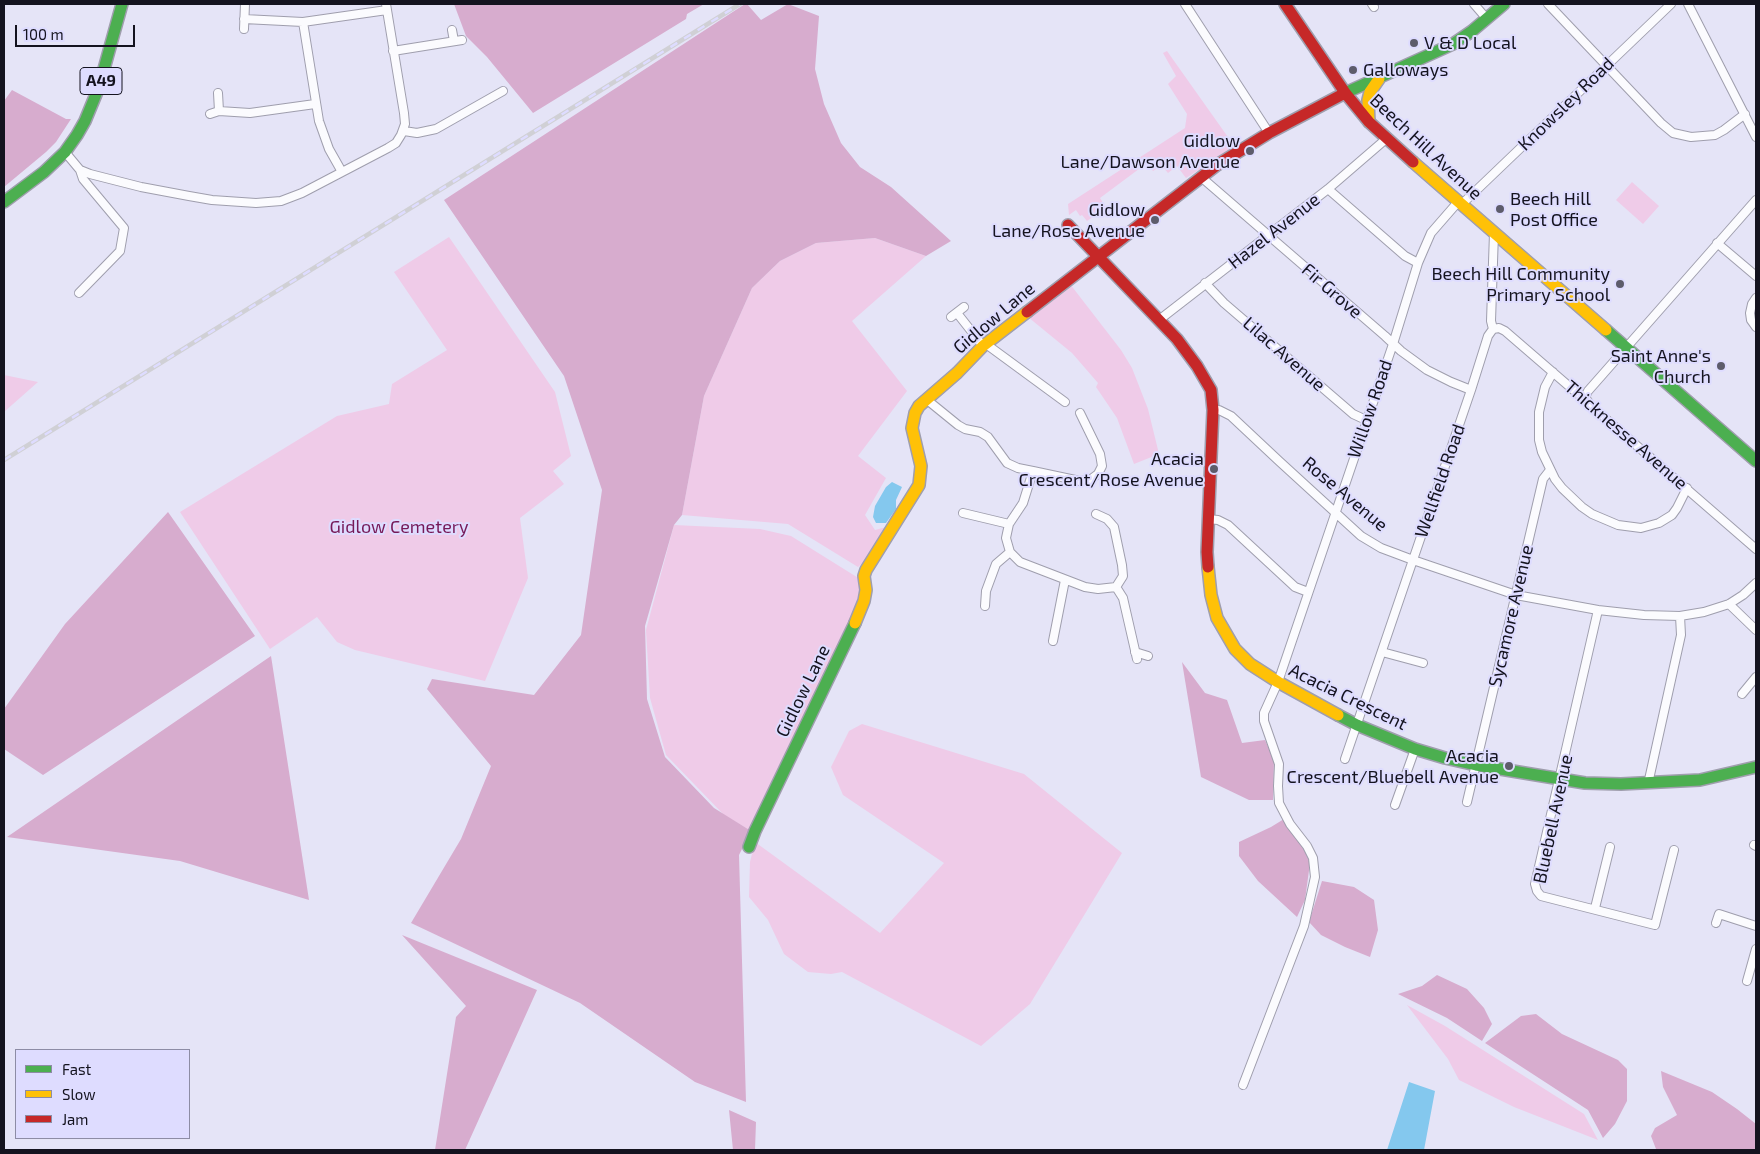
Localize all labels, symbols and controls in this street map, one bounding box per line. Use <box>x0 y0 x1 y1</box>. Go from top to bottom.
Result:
scale bar <box>18 15 138 47</box>
text: 100 m <box>23 25 64 43</box>
place label: V & D Local <box>1424 32 1516 54</box>
marker: V & D Local <box>1408 37 1420 49</box>
street label: Knowsley Road <box>1513 53 1619 155</box>
place label: Galloways <box>1363 59 1448 81</box>
marker: Galloways <box>1347 64 1359 76</box>
road number: A49 <box>80 68 122 94</box>
street label: Beech Hill Avenue <box>1366 90 1486 204</box>
place label: Gidlow Lane/Dawson Avenue <box>1061 130 1240 172</box>
marker: Gidlow Lane/Dawson Avenue <box>1244 145 1256 157</box>
place label: Beech Hill Post Office <box>1510 188 1598 230</box>
street label: Hazel Avenue <box>1224 189 1324 273</box>
place label: Gidlow Lane/Rose Avenue <box>992 199 1145 242</box>
marker: Beech Hill Post Office <box>1494 203 1506 215</box>
marker: Gidlow Lane/Rose Avenue <box>1149 214 1161 226</box>
street label: Fir Grove <box>1297 259 1367 323</box>
place label: Beech Hill Community Primary School <box>1431 263 1610 306</box>
street label: Gidlow Lane <box>949 278 1039 358</box>
marker: Beech Hill Community Primary School <box>1614 278 1626 290</box>
street label: Lilac Avenue <box>1238 312 1330 396</box>
place label: Saint Anne's Church <box>1611 345 1711 388</box>
street label: Willow Road <box>1343 357 1397 461</box>
marker: Saint Anne's Church <box>1715 360 1727 372</box>
street label: Thicknesse Avenue <box>1560 376 1692 494</box>
street label: Wellfield Road <box>1410 421 1470 541</box>
place label: Acacia Crescent/Rose Avenue <box>1019 448 1204 490</box>
street label: Rose Avenue <box>1298 452 1392 536</box>
marker: Acacia Crescent/Rose Avenue <box>1208 463 1220 475</box>
park label: Gidlow Cemetery <box>329 516 469 538</box>
street label: Sycamore Avenue <box>1484 543 1538 689</box>
street label: Gidlow Lane <box>771 641 835 741</box>
street label: Acacia Crescent <box>1285 659 1411 735</box>
place label: Acacia Crescent/Bluebell Avenue <box>1287 745 1499 788</box>
street label: Bluebell Avenue <box>1529 752 1577 886</box>
marker: Acacia Crescent/Bluebell Avenue <box>1503 760 1515 772</box>
legend <box>15 1049 190 1139</box>
text: Fast <box>62 1060 91 1078</box>
text: Slow <box>62 1085 96 1103</box>
text: Jam <box>62 1110 88 1128</box>

